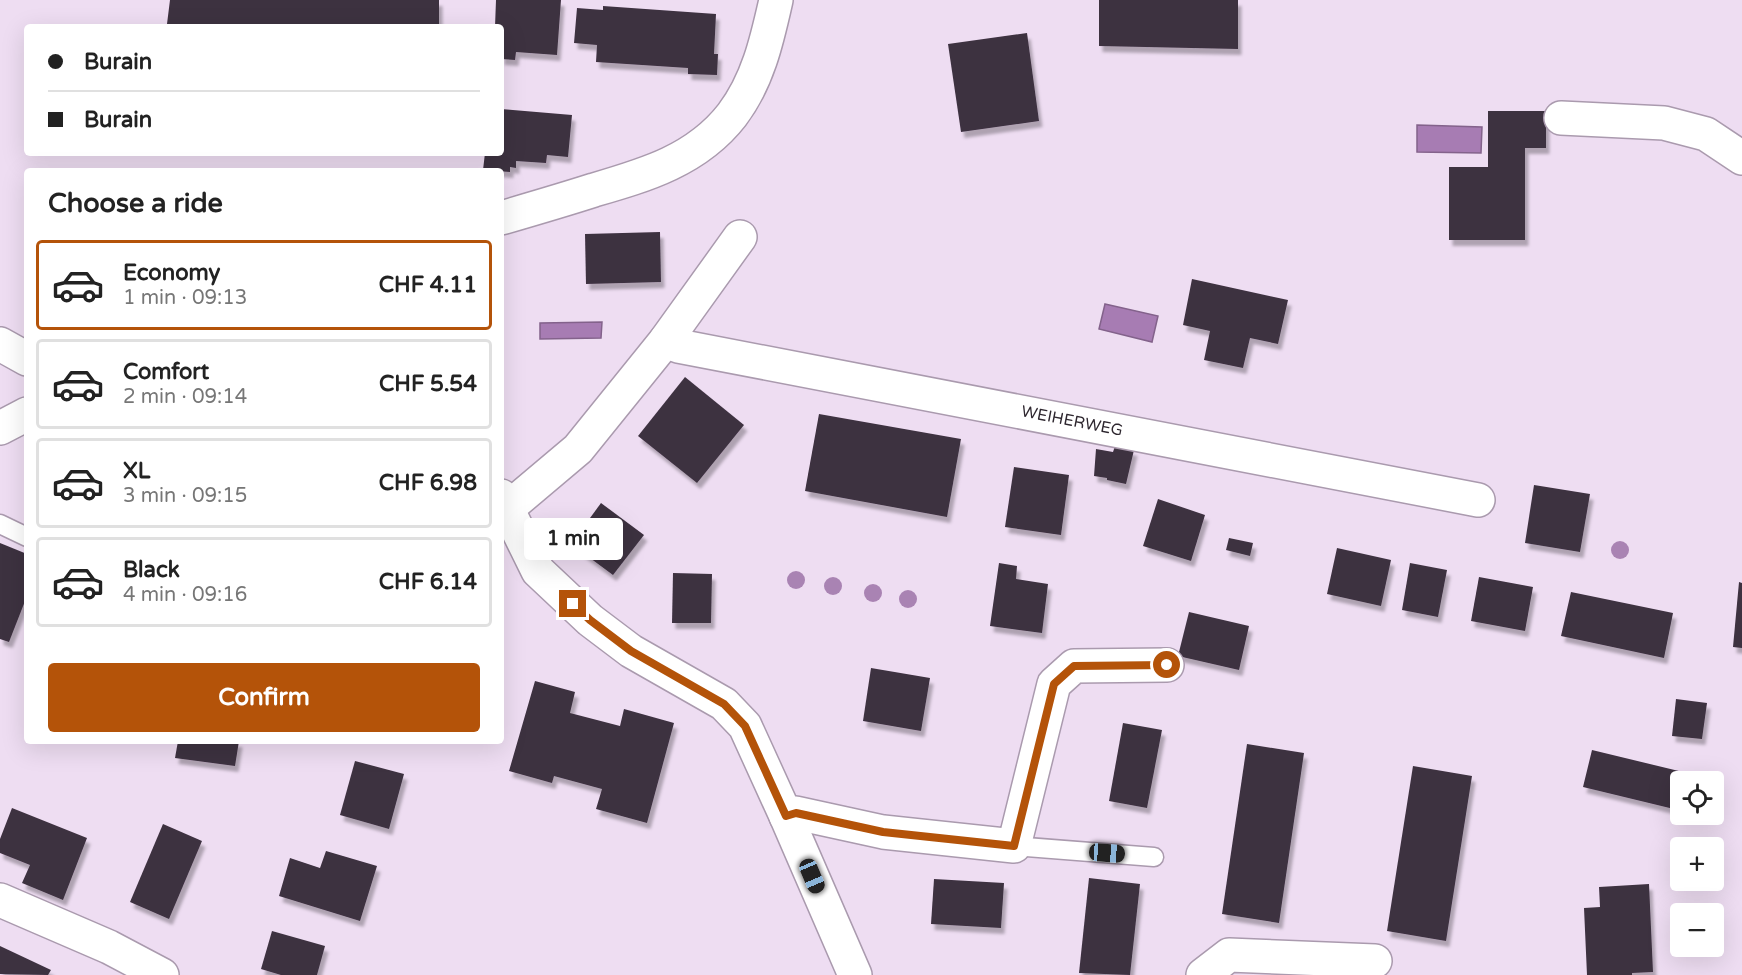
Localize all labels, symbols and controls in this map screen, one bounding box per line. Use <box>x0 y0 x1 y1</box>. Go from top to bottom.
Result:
text: Burain <box>84 49 152 75</box>
text: Burain <box>84 107 152 133</box>
text: Choose a ride <box>48 187 223 220</box>
icon: car <box>51 258 105 312</box>
text: Economy <box>123 260 220 286</box>
text: CHF 4.11 <box>379 272 477 298</box>
text: 1 min · 09:13 <box>123 286 247 310</box>
icon: car <box>51 357 105 411</box>
text: Comfort <box>123 359 209 385</box>
text: CHF 5.54 <box>379 371 477 397</box>
text: 2 min · 09:14 <box>123 385 247 409</box>
street label: WEIHERWEG <box>1020 401 1124 441</box>
icon: car <box>51 456 105 510</box>
text: XL <box>123 458 150 484</box>
text: CHF 6.98 <box>379 470 477 496</box>
text: 3 min · 09:15 <box>123 484 247 508</box>
callout: 1 min <box>524 517 622 559</box>
text: 1 min <box>547 527 600 551</box>
icon: car <box>51 555 105 609</box>
text: Black <box>123 557 180 583</box>
text: CHF 6.14 <box>379 569 477 595</box>
text: 4 min · 09:16 <box>123 583 247 607</box>
route end <box>559 590 586 617</box>
route start <box>1153 651 1180 678</box>
button: Confirm <box>48 663 480 732</box>
map controls <box>1670 771 1724 957</box>
button: locate <box>1670 771 1724 825</box>
button: + <box>1670 837 1724 891</box>
car <box>1088 843 1126 863</box>
car <box>797 856 827 896</box>
button: − <box>1670 903 1724 957</box>

